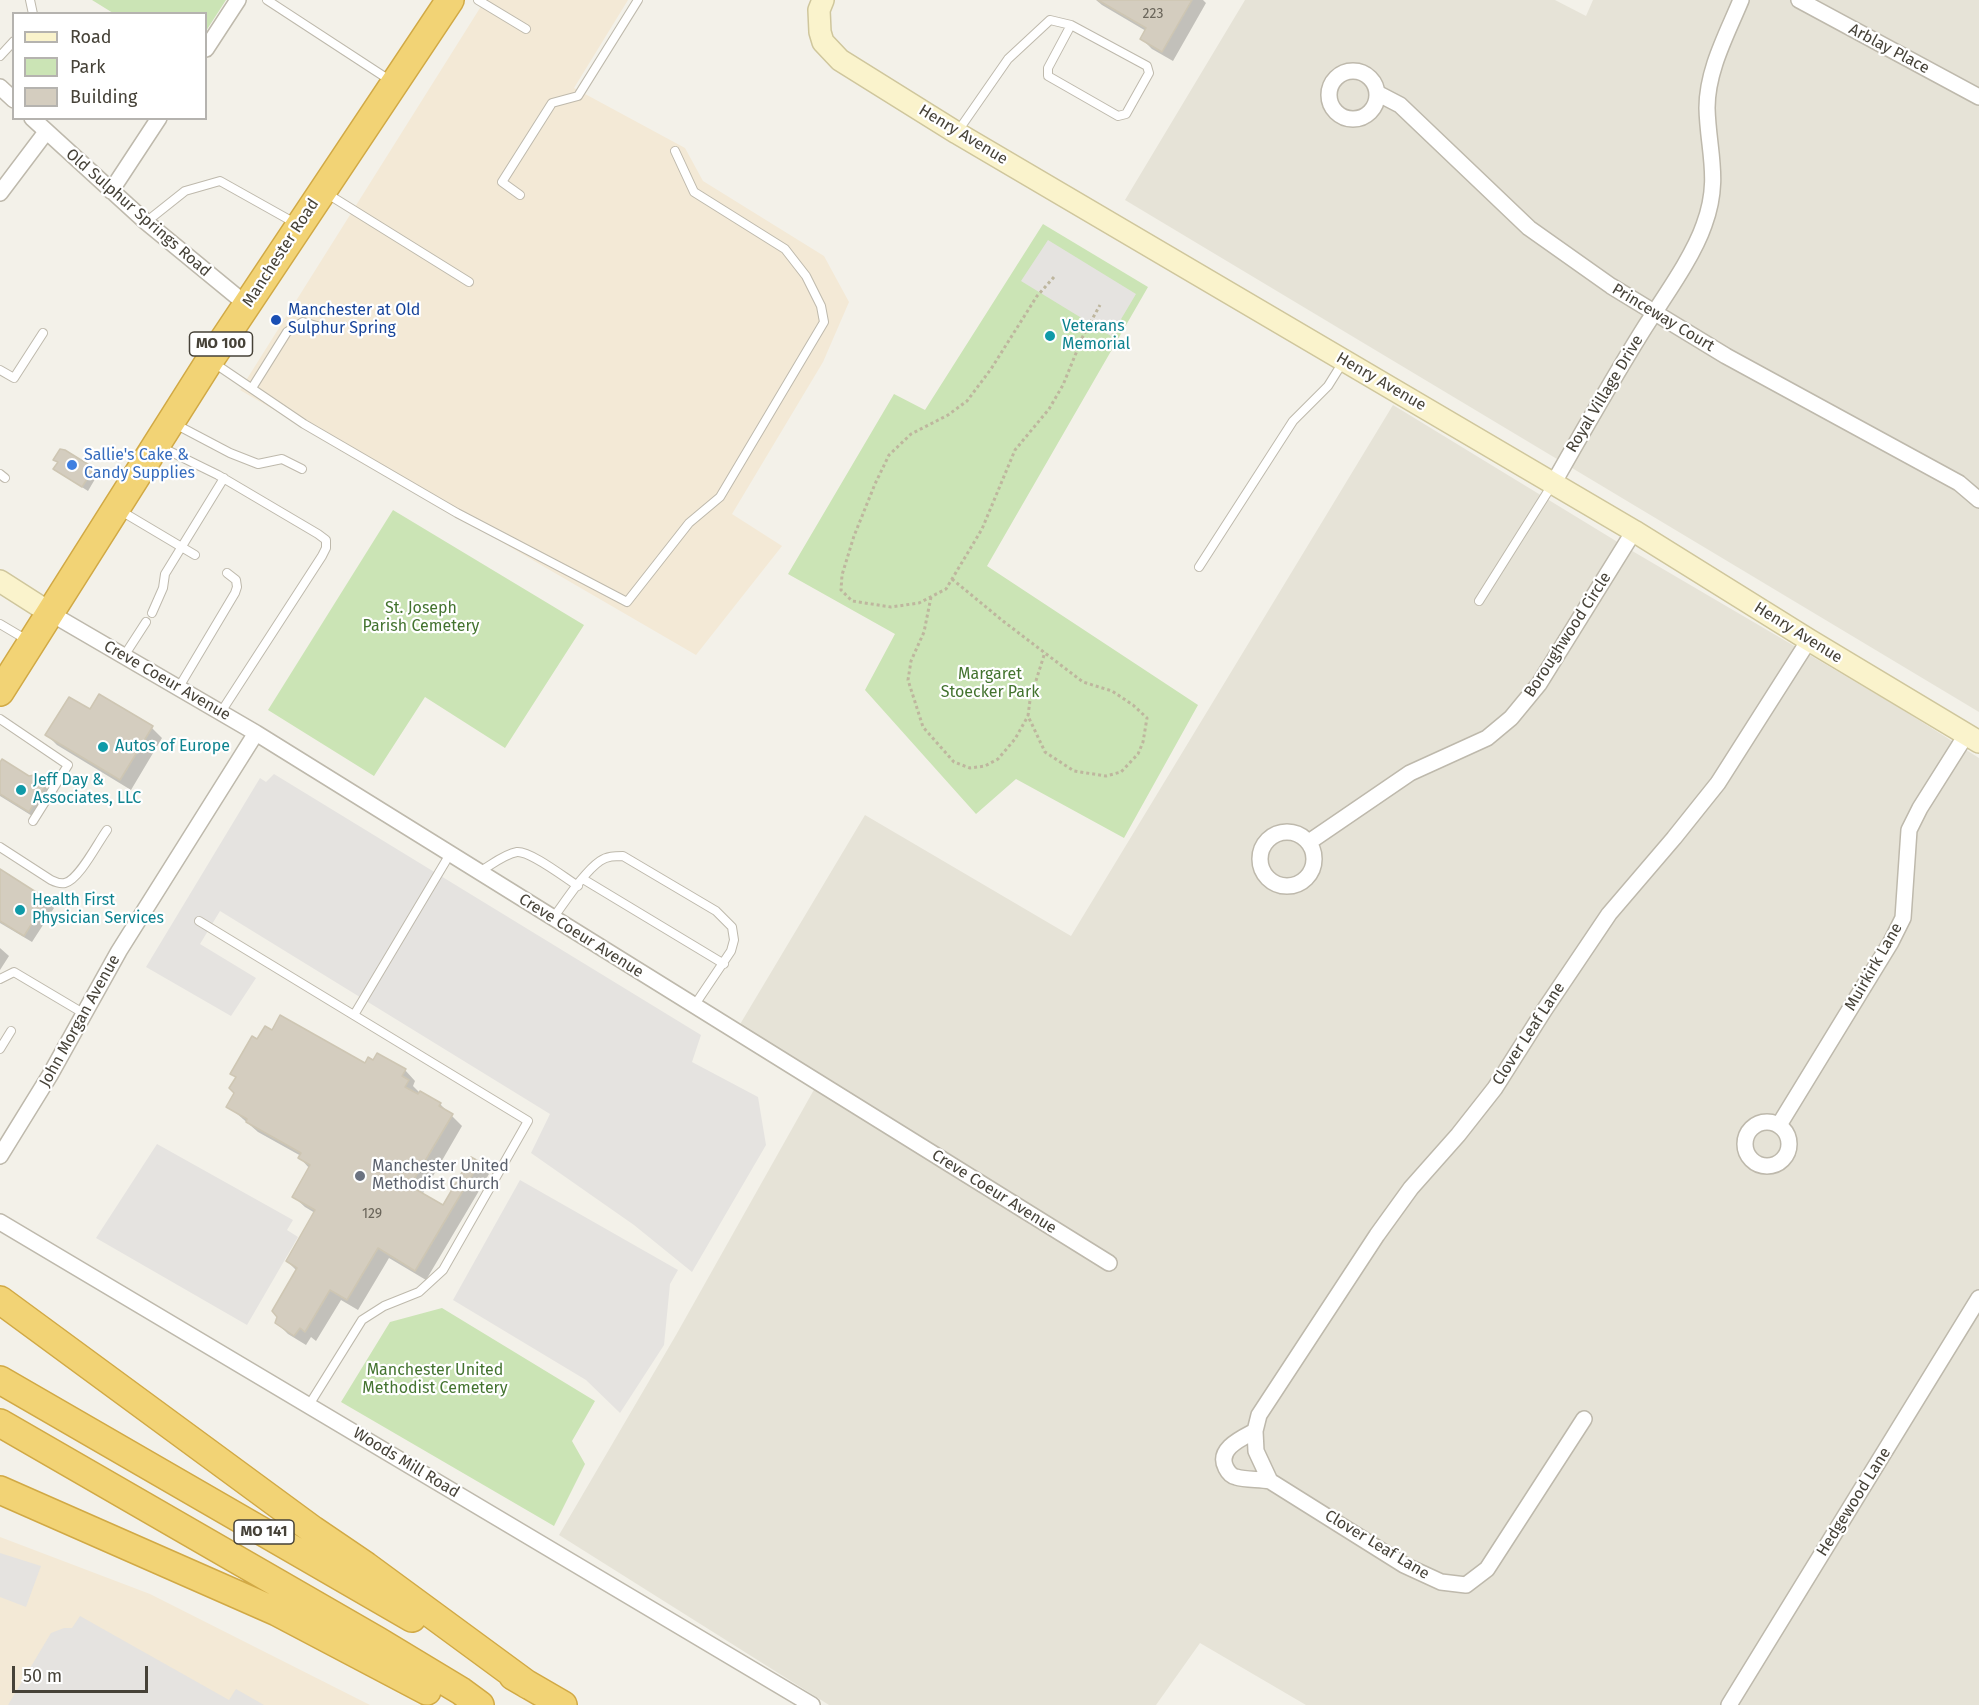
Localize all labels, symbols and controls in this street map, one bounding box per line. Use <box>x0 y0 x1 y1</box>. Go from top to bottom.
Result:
house number: 223 <box>1143 6 1163 22</box>
legend <box>12 12 207 120</box>
street label: Arblay Place <box>1845 20 1933 78</box>
text: Road <box>70 26 112 48</box>
text: Park <box>70 56 105 78</box>
text: Building <box>70 86 137 108</box>
street label: Henry Avenue <box>915 101 1011 169</box>
street label: Old Sulphur Springs Road <box>62 145 214 281</box>
street label: Manchester Road <box>239 195 323 311</box>
street label: Princeway Court <box>1608 280 1718 356</box>
place label: Manchester at Old Sulphur Spring <box>288 301 420 339</box>
marker: Manchester at Old Sulphur Spring <box>269 313 283 327</box>
place label: Veterans Memorial <box>1062 317 1130 355</box>
marker: Veterans Memorial <box>1043 329 1057 343</box>
road number: MO 100 <box>190 332 252 356</box>
street label: Royal Village Drive <box>1562 332 1648 456</box>
street label: Henry Avenue <box>1333 349 1429 415</box>
place label: Sallie's Cake & Candy Supplies <box>84 446 195 484</box>
marker: Sallie's Cake & Candy Supplies <box>65 458 79 472</box>
street label: Boroughwood Circle <box>1520 569 1616 701</box>
street label: Henry Avenue <box>1750 598 1846 668</box>
park label: St. Joseph Parish Cemetery <box>363 599 479 637</box>
street label: Creve Coeur Avenue <box>100 637 234 725</box>
park label: Margaret Stoecker Park <box>941 665 1039 703</box>
place label: Autos of Europe <box>115 737 230 757</box>
marker: Autos of Europe <box>96 740 110 754</box>
place label: Jeff Day & Associates, LLC <box>33 771 141 809</box>
marker: Jeff Day & Associates, LLC <box>14 783 28 797</box>
street label: Creve Coeur Avenue <box>515 890 647 982</box>
place label: Health First Physician Services <box>32 891 164 929</box>
marker: Health First Physician Services <box>13 903 27 917</box>
street label: Muirkirk Lane <box>1841 920 1907 1014</box>
street label: John Morgan Avenue <box>36 951 124 1091</box>
street label: Clover Leaf Lane <box>1489 979 1569 1089</box>
street label: Creve Coeur Avenue <box>928 1146 1060 1238</box>
place label: Manchester United Methodist Church <box>372 1157 509 1195</box>
marker: Manchester United Methodist Church <box>353 1169 367 1183</box>
house number: 129 <box>362 1206 382 1222</box>
park label: Manchester United Methodist Cemetery <box>362 1361 508 1399</box>
street label: Woods Mill Road <box>349 1424 463 1502</box>
street label: Hedgewood Lane <box>1813 1444 1895 1560</box>
street label: Clover Leaf Lane <box>1321 1506 1433 1584</box>
road number: MO 141 <box>234 1520 294 1544</box>
scale bar <box>15 1654 152 1692</box>
text: 50 m <box>23 1665 62 1687</box>

